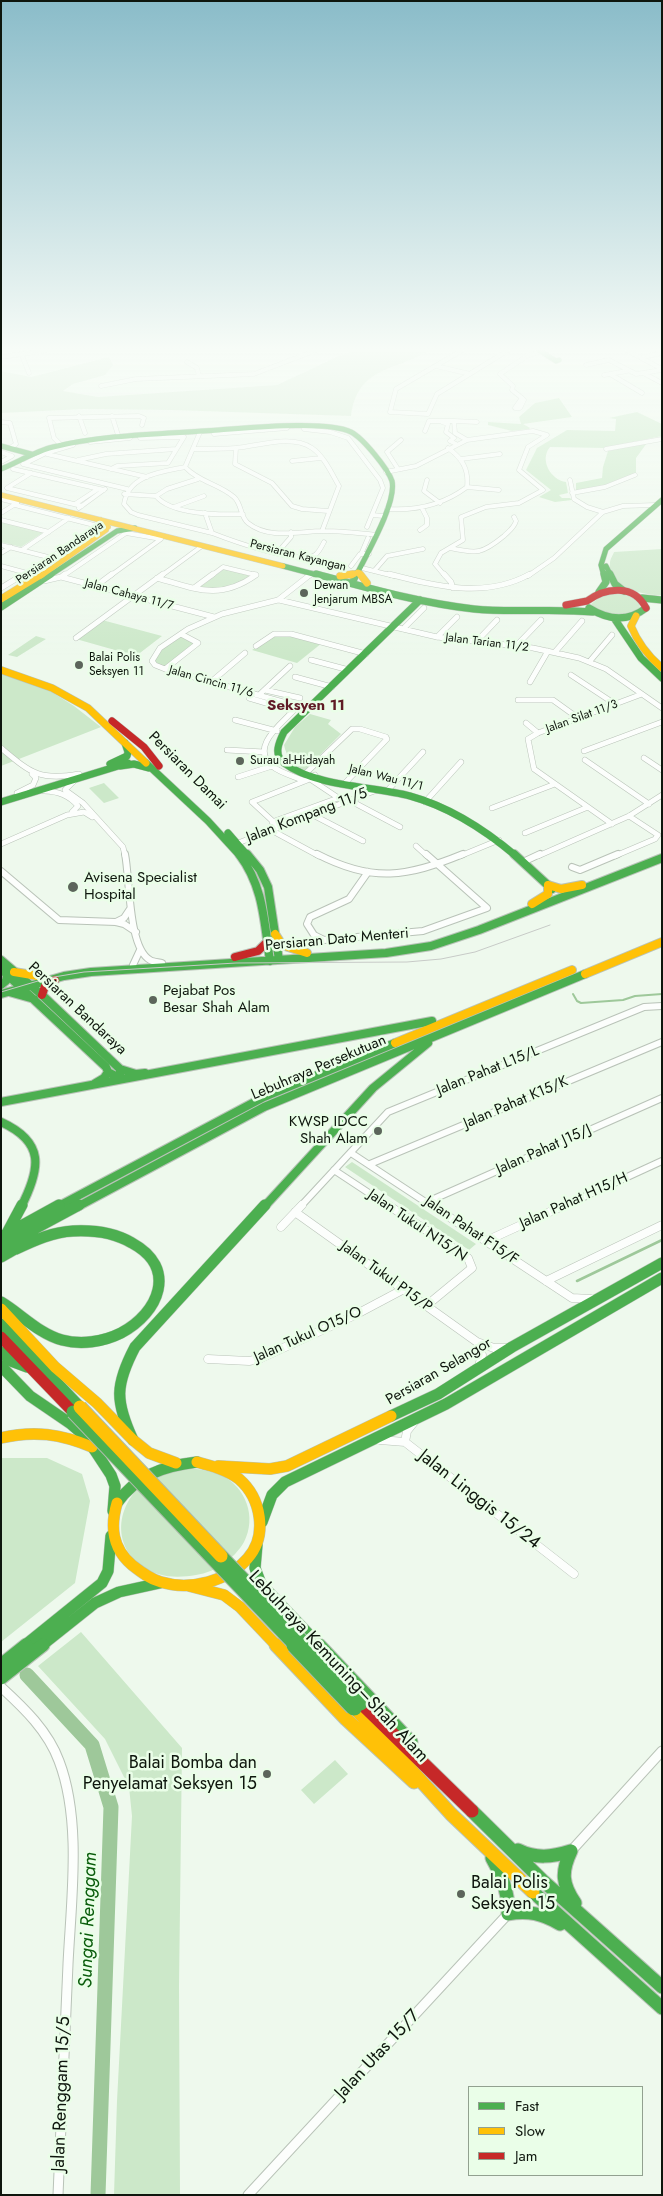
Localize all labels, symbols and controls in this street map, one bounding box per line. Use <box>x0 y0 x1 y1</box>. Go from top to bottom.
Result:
street label: Persiaran Bandaraya <box>14 518 106 588</box>
street label: Persiaran Kayangan <box>248 537 348 575</box>
street label: Jalan Cahaya 11/7 <box>83 576 175 614</box>
place label: Dewan Jenjarum MBSA <box>314 579 392 607</box>
marker: Dewan Jenjarum MBSA <box>298 587 310 599</box>
street label: Jalan Tarian 11/2 <box>444 631 530 655</box>
place label: Balai Polis Seksyen 11 <box>89 651 144 679</box>
marker: Balai Polis Seksyen 11 <box>73 659 85 671</box>
street label: Jalan Cincin 11/6 <box>167 663 255 701</box>
district label: Seksyen 11 <box>267 697 345 715</box>
street label: Jalan Silat 11/3 <box>544 697 620 737</box>
street label: Persiaran Damai <box>144 728 230 814</box>
place label: Surau al-Hidayah <box>250 754 335 768</box>
marker: Surau al-Hidayah <box>234 755 246 767</box>
street label: Jalan Wau 11/1 <box>347 762 425 794</box>
street label: Jalan Kompang 11/5 <box>244 785 370 847</box>
place label: Avisena Specialist Hospital <box>84 869 197 904</box>
marker: Avisena Specialist Hospital <box>66 880 80 894</box>
street label: Persiaran Dato Menteri <box>264 925 410 955</box>
street label: Persiaran Bandaraya <box>24 959 130 1059</box>
place label: Pejabat Pos Besar Shah Alam <box>163 982 270 1017</box>
marker: Pejabat Pos Besar Shah Alam <box>147 994 159 1006</box>
street label: Lebuhraya Persekutuan <box>249 1031 389 1105</box>
street label: Jalan Pahat L15/L <box>434 1042 542 1100</box>
street label: Jalan Pahat K15/K <box>461 1073 571 1133</box>
place label: KWSP IDCC Shah Alam <box>289 1113 368 1148</box>
street label: Jalan Pahat J15/J <box>494 1121 594 1179</box>
marker: KWSP IDCC Shah Alam <box>372 1125 384 1137</box>
street label: Jalan Pahat H15/H <box>517 1169 631 1233</box>
street label: Jalan Tukul N15/N <box>364 1186 470 1266</box>
street label: Jalan Pahat F15/F <box>420 1193 522 1269</box>
street label: Jalan Tukul P15/P <box>337 1238 435 1316</box>
street label: Jalan Tukul O15/O <box>251 1303 365 1367</box>
street label: Persiaran Selangor <box>383 1334 495 1410</box>
street label: Jalan Linggis 15/24 <box>414 1446 544 1554</box>
street label: Lebuhraya Kemuning–Shah Alam <box>243 1567 433 1767</box>
place label: Balai Bomba dan Penyelamat Seksyen 15 <box>83 1753 257 1796</box>
marker: Balai Bomba dan Penyelamat Seksyen 15 <box>261 1768 273 1780</box>
water label: Sungai Renggam <box>75 1851 103 1989</box>
place label: Balai Polis Seksyen 15 <box>471 1873 555 1916</box>
marker: Balai Polis Seksyen 15 <box>455 1888 467 1900</box>
street label: Jalan Utas 15/7 <box>331 2006 425 2104</box>
street label: Jalan Renggam 15/5 <box>48 2016 76 2172</box>
legend <box>468 2086 643 2176</box>
text: Fast <box>515 2095 539 2117</box>
text: Slow <box>515 2120 545 2142</box>
text: Jam <box>515 2145 538 2167</box>

